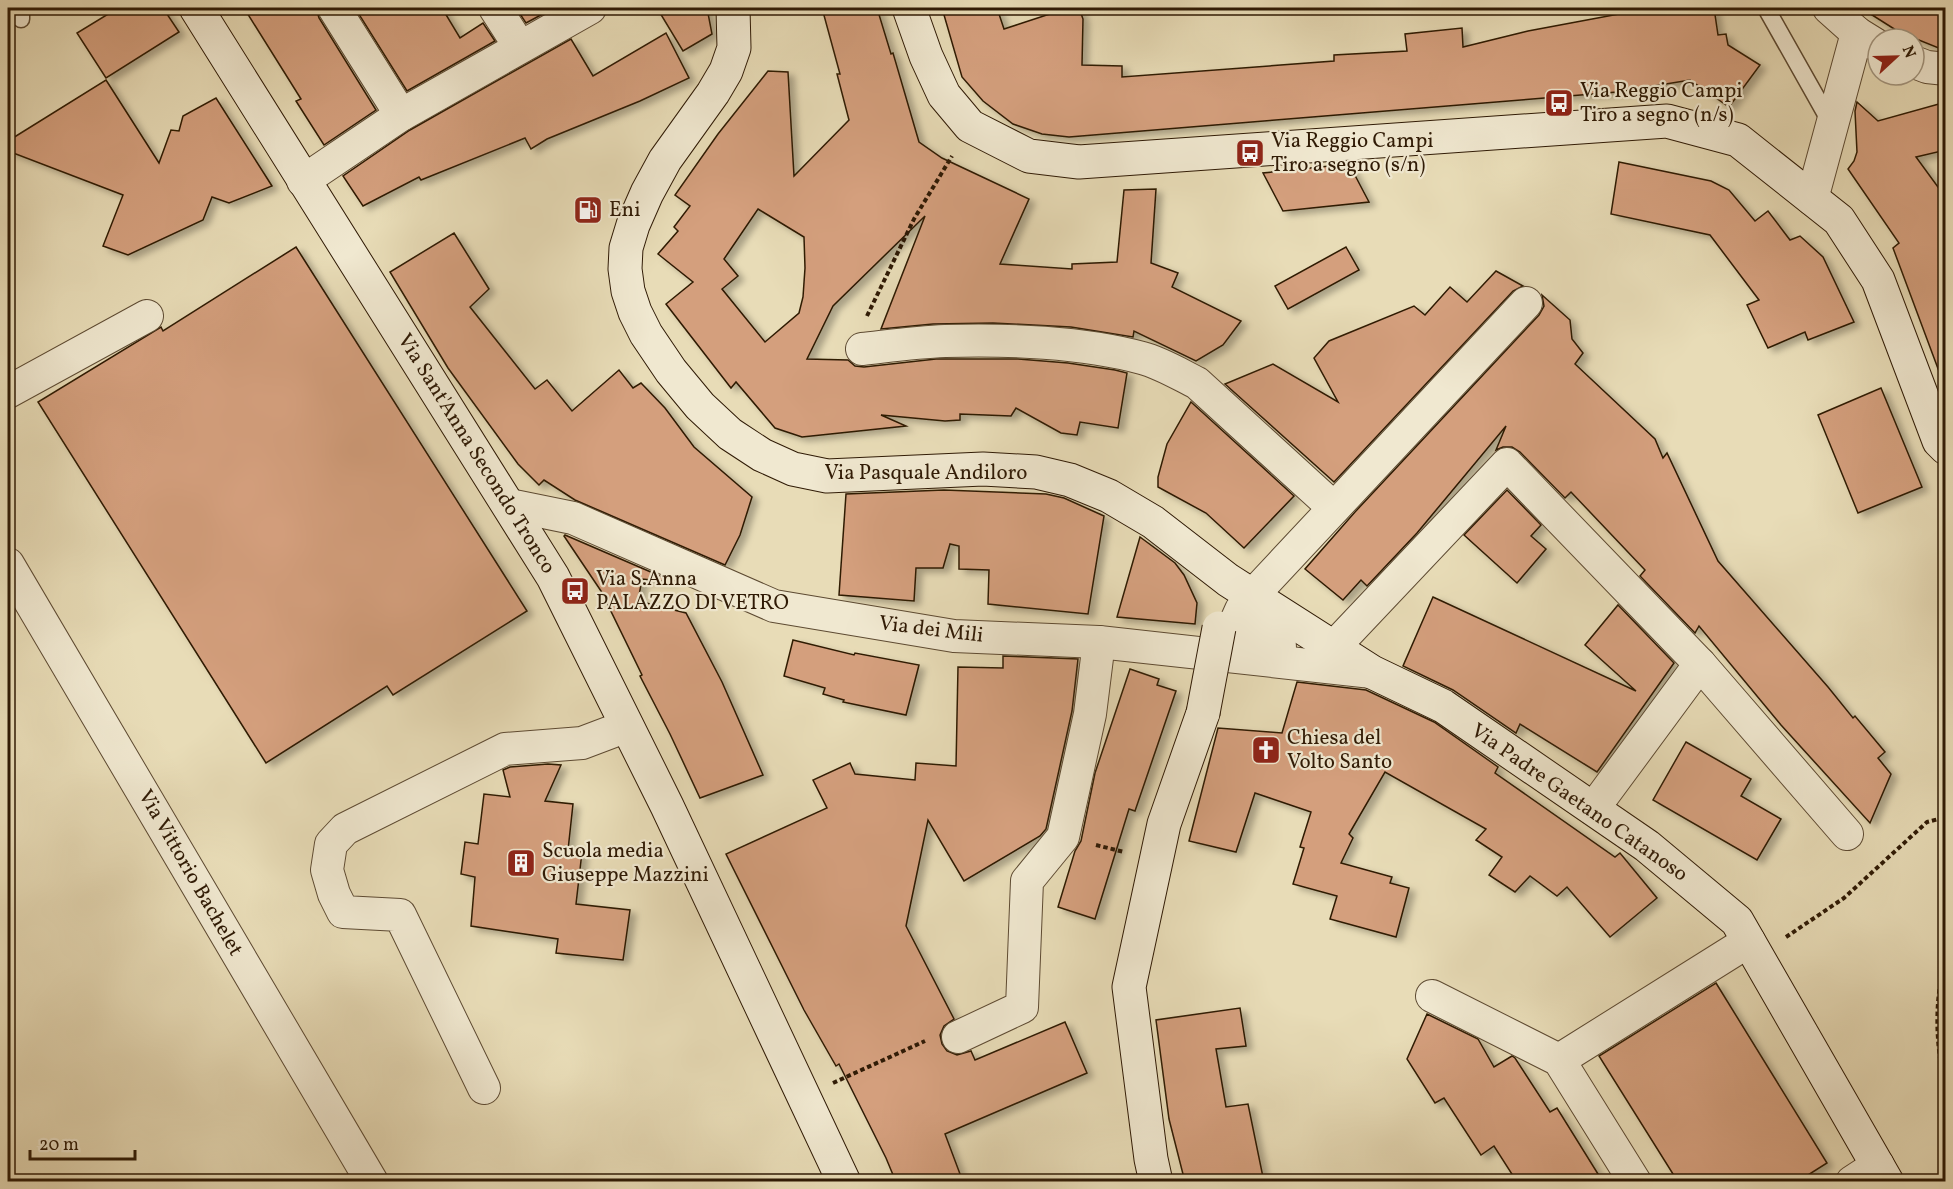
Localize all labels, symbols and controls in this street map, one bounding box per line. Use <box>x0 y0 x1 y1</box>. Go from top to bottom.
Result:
north arrow <box>1866 27 1926 87</box>
text: N <box>1896 43 1921 62</box>
place label: Via Reggio Campi Tiro a segno (n/s) <box>1580 77 1743 130</box>
bus stop icon: Via Reggio Campi Tiro a segno (n/s) <box>1543 87 1575 119</box>
place label: Via Reggio Campi Tiro a segno (s/n) <box>1271 127 1434 180</box>
bus stop icon: Via Reggio Campi Tiro a segno (s/n) <box>1234 137 1266 169</box>
fuel station icon: Eni <box>572 194 604 226</box>
place label: Eni <box>609 196 640 225</box>
street label: Via Sant'Anna Secondo Tronco <box>390 328 562 580</box>
street label: Via Pasquale Andiloro <box>824 459 1028 488</box>
place label: Via S.Anna PALAZZO DI VETRO <box>596 565 789 618</box>
bus stop icon: Via S.Anna PALAZZO DI VETRO <box>559 575 591 607</box>
street label: Via dei Mili <box>877 609 985 651</box>
street label: Via Padre Gaetano Catanoso <box>1465 717 1693 889</box>
place label: Chiesa del Volto Santo <box>1287 724 1392 777</box>
church icon: Chiesa del Volto Santo <box>1250 734 1282 766</box>
street label: Via Vittorio Bachelet <box>130 784 250 962</box>
place label: Scuola media Giuseppe Mazzini <box>542 837 709 890</box>
building icon: Scuola media Giuseppe Mazzini <box>505 847 537 879</box>
scale bar <box>30 1123 135 1161</box>
text: 20 m <box>39 1133 79 1158</box>

